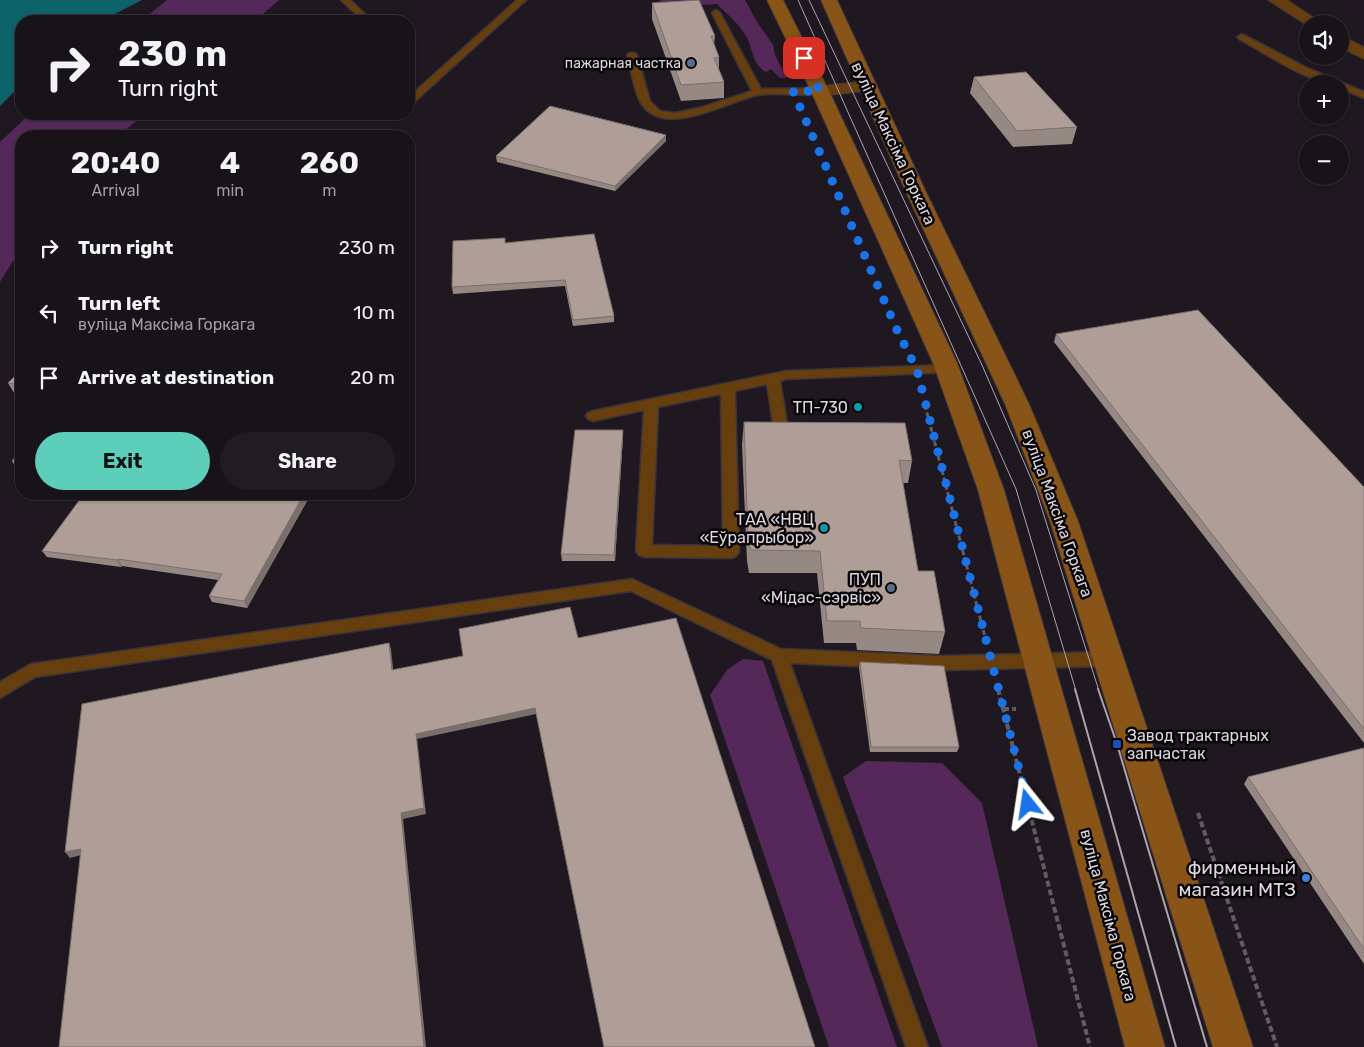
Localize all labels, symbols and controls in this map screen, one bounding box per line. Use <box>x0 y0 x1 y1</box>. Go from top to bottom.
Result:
map controls <box>1299 15 1349 185</box>
button: sound <box>1299 15 1349 65</box>
text: 230 m <box>118 33 227 75</box>
icon: right <box>35 35 100 100</box>
pin <box>783 37 825 79</box>
icon: arrive <box>790 44 818 72</box>
place label: пажарная частка <box>565 55 681 72</box>
marker: пажарная частка <box>685 57 697 69</box>
street label: вуліца Максіма Горкага <box>847 59 940 228</box>
text: Turn right <box>118 75 218 102</box>
button: + <box>1299 75 1349 125</box>
button: − <box>1299 135 1349 185</box>
text: 20:40 <box>71 145 160 181</box>
text: 4 <box>220 145 240 181</box>
text: 260 <box>300 145 359 181</box>
text: Arrival <box>92 181 140 200</box>
text: min <box>216 181 244 200</box>
text: m <box>322 181 337 200</box>
icon: right <box>35 234 63 262</box>
text: Turn right <box>78 236 173 259</box>
text: 230 m <box>339 236 395 259</box>
text: Turn left <box>78 292 160 315</box>
icon: left <box>35 299 63 327</box>
text: 10 m <box>353 301 395 324</box>
text: вуліца Максіма Горкага <box>78 315 255 334</box>
icon: arrive <box>35 364 63 392</box>
text: Arrive at destination <box>78 366 274 389</box>
text: 20 m <box>350 366 395 389</box>
place label: ТП-730 <box>793 398 848 417</box>
marker: ТП-730 <box>852 401 864 413</box>
street label: вуліца Максіма Горкага <box>1018 427 1097 600</box>
button: Exit <box>35 432 210 490</box>
button: Share <box>220 432 395 490</box>
place label: ТАА «НВЦ «Еўрапрыбор» <box>700 510 814 547</box>
marker: ТАА «НВЦ «Еўрапрыбор» <box>818 522 830 534</box>
place label: ПУП «Мідас-сэрвіс» <box>761 570 881 607</box>
marker: ПУП «Мідас-сэрвіс» <box>885 582 897 594</box>
place label: Завод трактарных запчастак <box>1127 726 1269 763</box>
marker: Завод трактарных запчастак <box>1111 738 1123 750</box>
position arrow <box>1001 777 1053 829</box>
street label: вуліца Максіма Горкага <box>1076 827 1141 1003</box>
place label: фирменный магазин МТЗ <box>1178 856 1296 901</box>
marker: фирменный магазин МТЗ <box>1300 872 1312 884</box>

